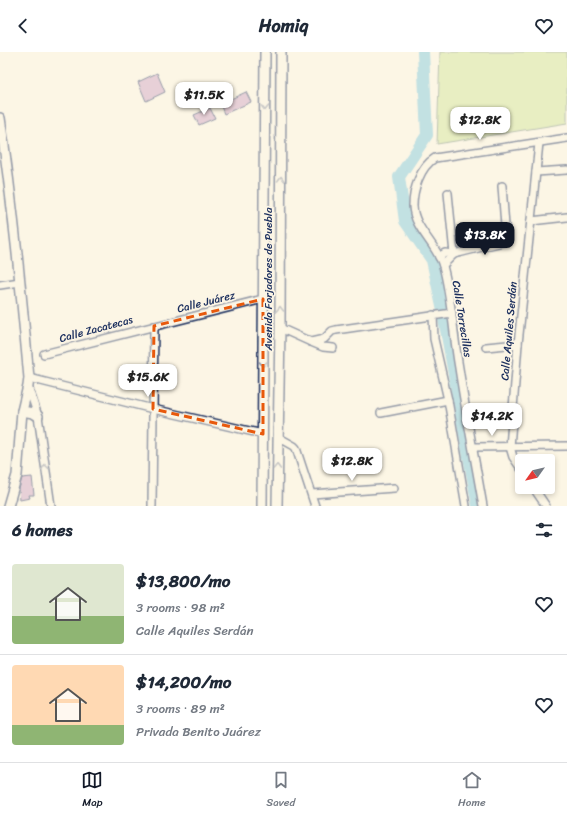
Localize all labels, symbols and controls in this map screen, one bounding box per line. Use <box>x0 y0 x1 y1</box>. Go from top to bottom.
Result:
text: Homiq <box>259 10 308 42</box>
icon: back <box>12 15 34 37</box>
icon: heart <box>533 15 555 37</box>
pin: $11.5K <box>171 82 237 116</box>
text: $11.5K <box>184 83 224 106</box>
one-way arrow <box>260 105 269 111</box>
pin: $12.8K <box>447 107 513 141</box>
text: $12.8K <box>459 108 501 131</box>
one-way arrow <box>277 176 285 182</box>
street label: Avenida Forjadores de Puebla <box>259 207 278 351</box>
pin: $13.8K <box>452 222 518 256</box>
text: $13.8K <box>464 223 506 246</box>
street label: Calle Torrecillas <box>447 279 478 360</box>
street label: Calle Aquiles Serdán <box>495 281 523 381</box>
street label: Calle Juárez <box>175 285 238 318</box>
one-way arrow <box>276 306 284 312</box>
street label: Calle Zacatecas <box>57 310 135 348</box>
one-way arrow <box>259 361 267 367</box>
pin: $15.6K <box>115 364 181 398</box>
text: $15.6K <box>127 365 169 388</box>
pin: $14.2K <box>459 403 525 437</box>
text: $14.2K <box>471 404 513 427</box>
pin: $12.8K <box>319 448 385 482</box>
text: $12.8K <box>331 449 373 472</box>
north arrow <box>515 454 555 494</box>
map controls <box>515 454 555 494</box>
one-way arrow <box>41 464 50 470</box>
one-way arrow <box>273 464 281 470</box>
text: 6 homes <box>12 515 72 545</box>
icon: filters <box>533 519 555 541</box>
text: $13,800/mo <box>136 566 231 596</box>
icon: home <box>44 580 92 628</box>
icon: heart <box>533 593 555 615</box>
text: 3 rooms · 98 m² <box>136 596 225 619</box>
text: Calle Aquiles Serdán <box>136 619 253 642</box>
text: $14,200/mo <box>136 667 231 697</box>
icon: home <box>44 681 92 729</box>
icon: heart <box>533 694 555 716</box>
text: 3 rooms · 89 m² <box>136 697 225 720</box>
text: Privada Benito Juárez <box>136 720 261 743</box>
tab: Map <box>81 769 103 812</box>
tab: Saved <box>266 769 295 812</box>
tab: Home <box>458 769 486 812</box>

